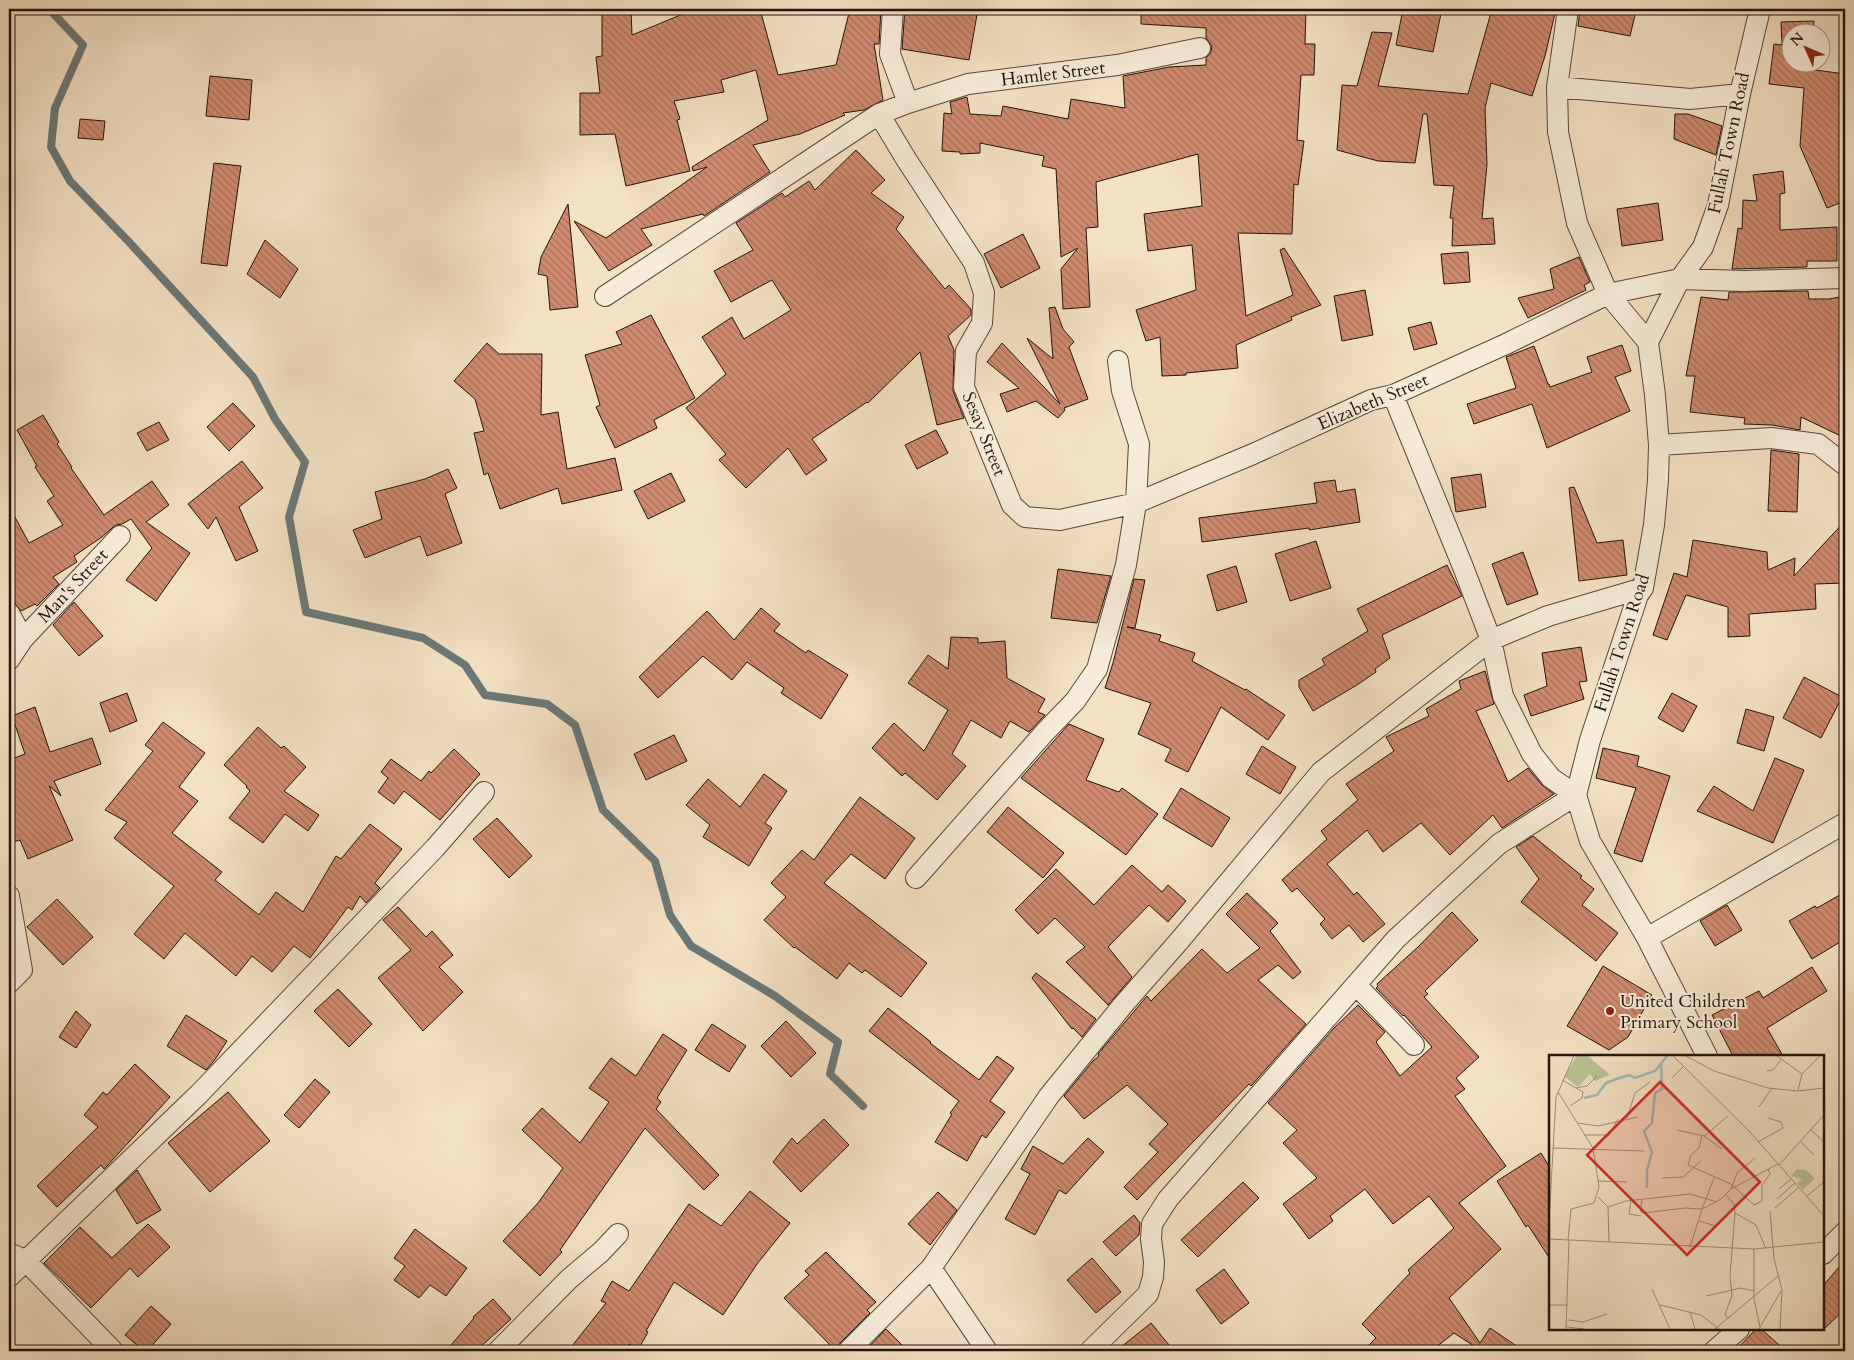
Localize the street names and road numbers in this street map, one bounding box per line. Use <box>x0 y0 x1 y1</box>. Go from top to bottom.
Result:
street label: Hamlet Street <box>1000 55 1107 93</box>
street label: Fullah Town Road <box>1702 70 1756 216</box>
street label: Elizabeth Street <box>1314 367 1433 437</box>
street label: Sesay Street <box>956 388 1012 480</box>
street label: Man's Street <box>32 543 114 629</box>
street label: Fullah Town Road <box>1588 570 1656 715</box>

